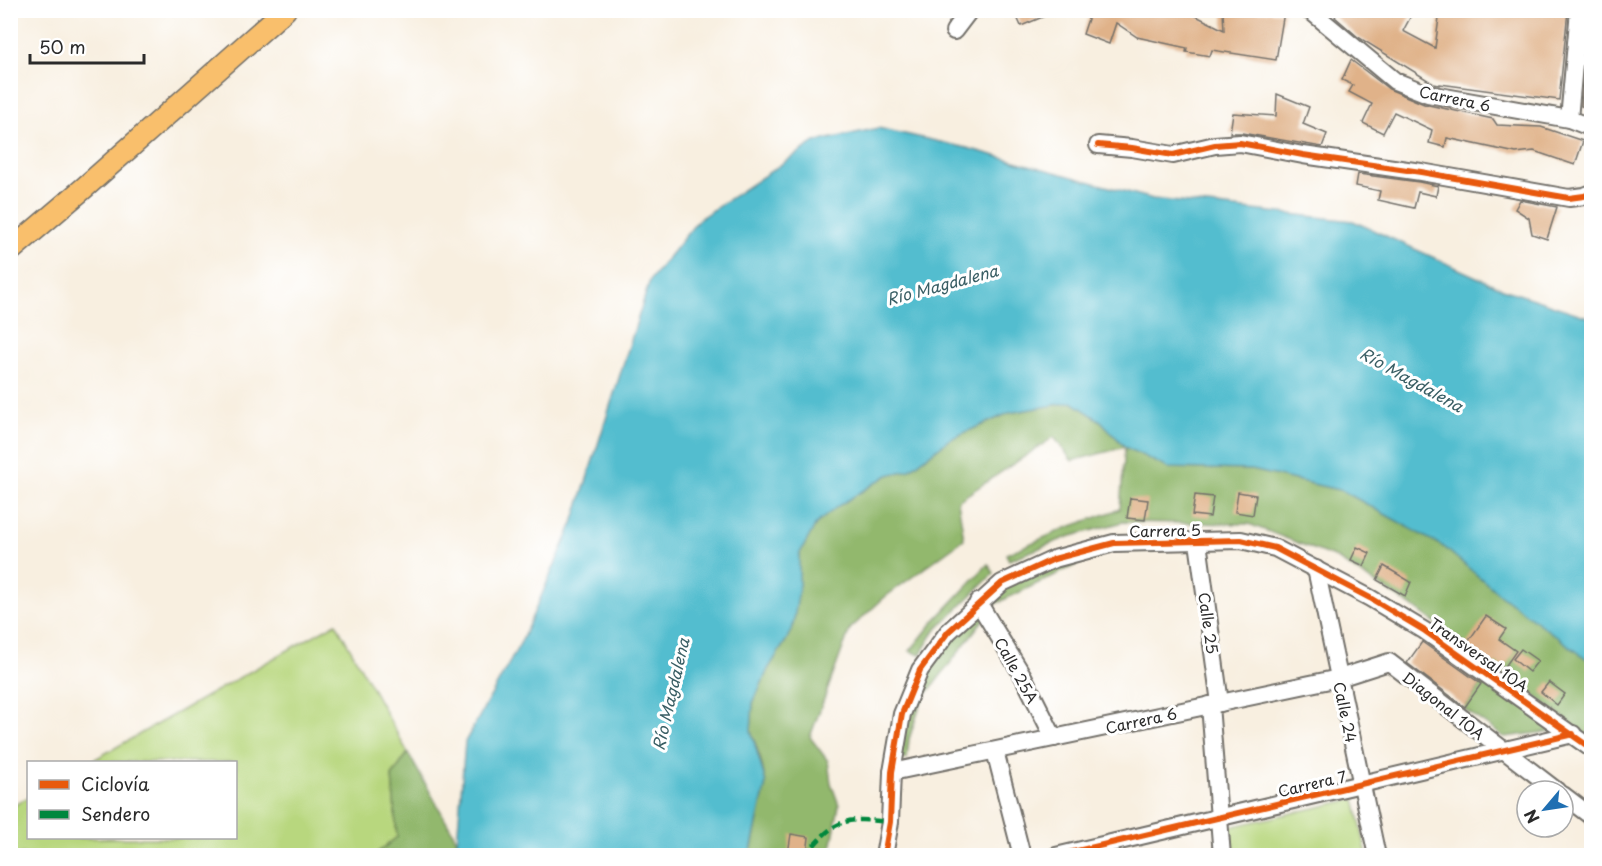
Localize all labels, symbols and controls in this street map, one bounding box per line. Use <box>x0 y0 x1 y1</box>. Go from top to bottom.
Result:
scale bar <box>30 27 144 65</box>
text: 50 m <box>39 33 86 60</box>
street label: Carrera 6 <box>1417 79 1493 117</box>
water label: Río Magdalena <box>884 257 1001 310</box>
water label: Río Magdalena <box>1356 341 1469 418</box>
street label: Carrera 5 <box>1129 518 1201 542</box>
street label: Calle 25 <box>1193 591 1225 655</box>
street label: Transversal 10A <box>1425 611 1533 697</box>
street label: Calle 25A <box>989 633 1045 707</box>
water label: Río Magdalena <box>645 635 695 752</box>
street label: Diagonal 10A <box>1398 665 1490 745</box>
street label: Calle 24 <box>1328 680 1364 744</box>
street label: Carrera 6 <box>1103 701 1179 739</box>
legend <box>27 761 237 839</box>
street label: Carrera 7 <box>1275 764 1349 802</box>
text: Ciclovía <box>81 770 150 797</box>
north arrow <box>1515 779 1575 839</box>
text: Sendero <box>81 800 150 827</box>
text: N <box>1517 805 1545 828</box>

